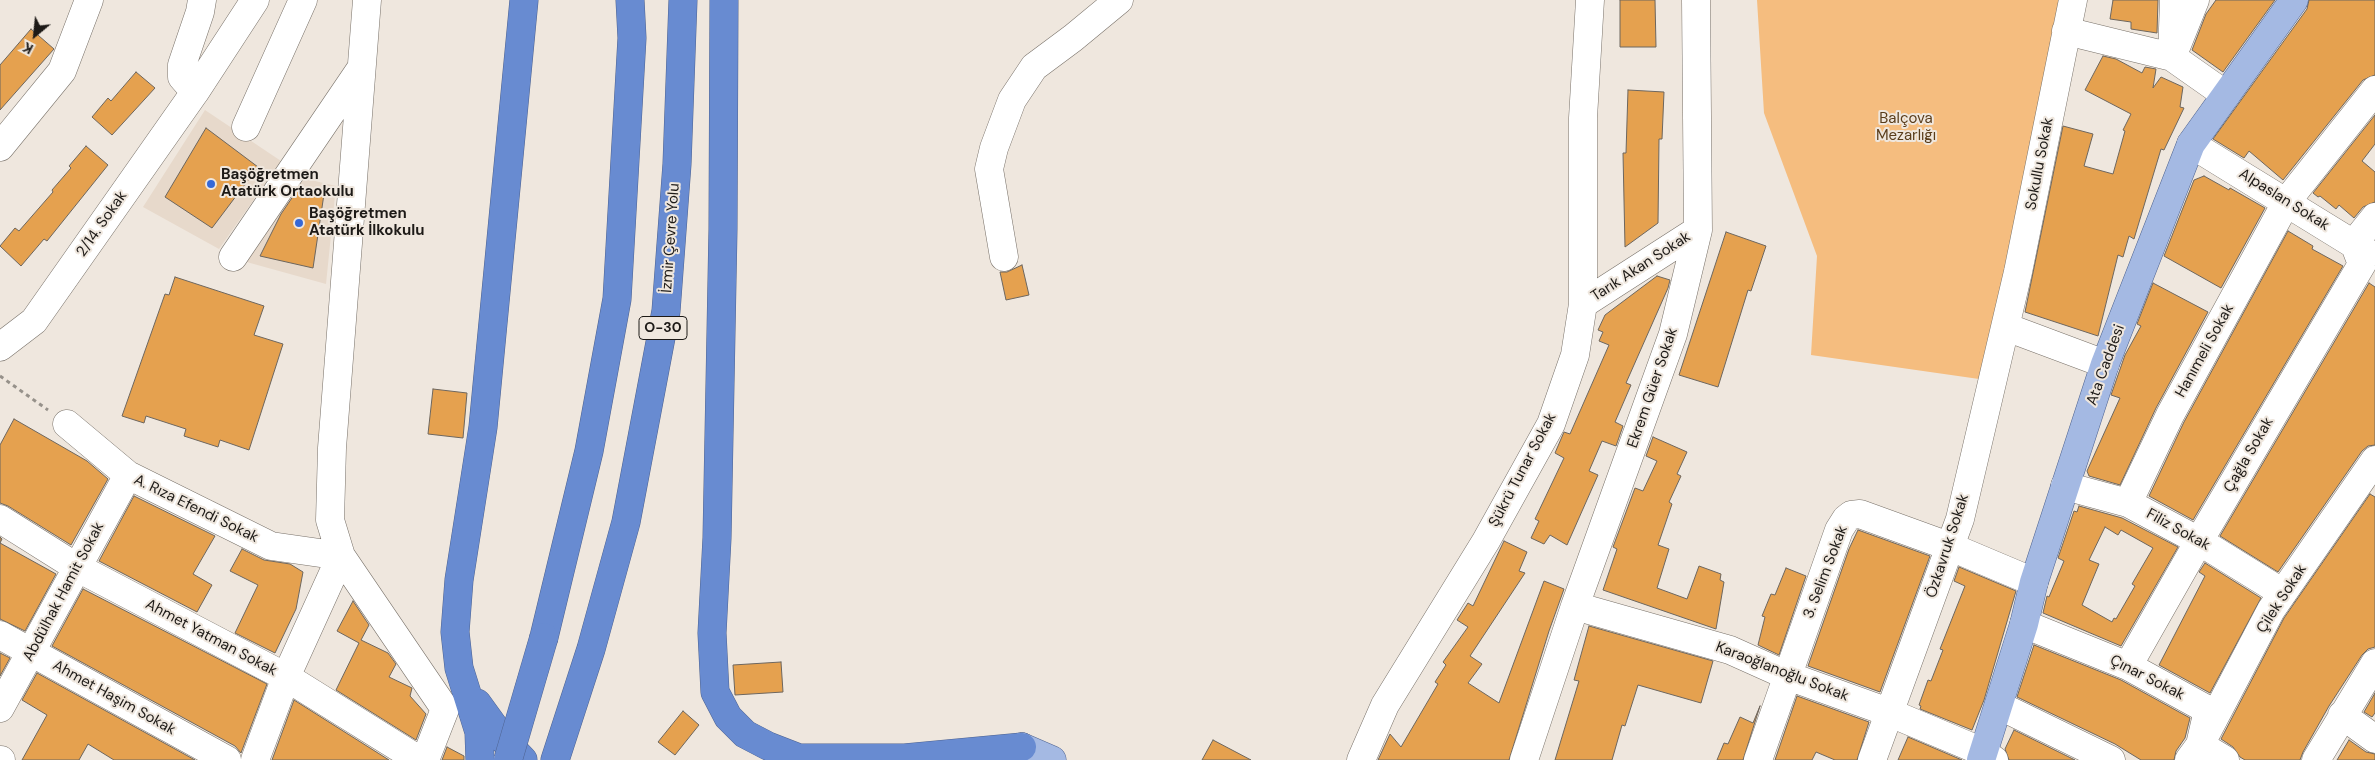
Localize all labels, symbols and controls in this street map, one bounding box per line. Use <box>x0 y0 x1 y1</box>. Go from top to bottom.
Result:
north arrow <box>10 10 60 60</box>
text: K <box>20 38 36 58</box>
park label: Balçova Mezarlığı <box>1876 110 1936 145</box>
street label: Sokullu Sokak <box>2022 116 2058 212</box>
street label: Alpaslan Sokak <box>2235 165 2333 235</box>
place label: Başöğretmen Atatürk Ortaokulu <box>221 166 354 201</box>
marker: Başöğretmen Atatürk Ortaokulu <box>205 178 217 190</box>
street label: İzmir Çevre Yolu <box>658 183 684 293</box>
street label: 2/14. Sokak <box>73 188 131 260</box>
place label: Başöğretmen Atatürk İlkokulu <box>309 205 425 240</box>
marker: Başöğretmen Atatürk İlkokulu <box>293 217 305 229</box>
street label: Tarık Akan Sokak <box>1588 228 1694 306</box>
street label: Hanımeli Sokak <box>2172 301 2238 401</box>
road number: O-30 <box>639 316 687 339</box>
street label: Ata Caddesi <box>2083 322 2129 408</box>
street label: Ekrem Güer Sokak <box>1624 325 1682 451</box>
street label: Şükrü Tunar Sokak <box>1485 410 1561 530</box>
street label: Çağla Sokak <box>2220 414 2278 496</box>
street label: A. Rıza Efendi Sokak <box>131 471 261 547</box>
street label: Özkavruk Sokak <box>1923 492 1973 600</box>
street label: Filiz Sokak <box>2143 505 2213 555</box>
street label: Abdülhak Hamit Sokak <box>20 519 108 665</box>
street label: 3. Selim Sokak <box>1800 523 1852 621</box>
street label: Çilek Sokak <box>2253 561 2311 637</box>
street label: Ahmet Yatman Sokak <box>142 596 280 680</box>
street label: Karaoğlanoğlu Sokak <box>1713 638 1851 706</box>
street label: Çınar Sokak <box>2107 652 2187 704</box>
street label: Ahmet Haşim Sokak <box>49 657 179 739</box>

